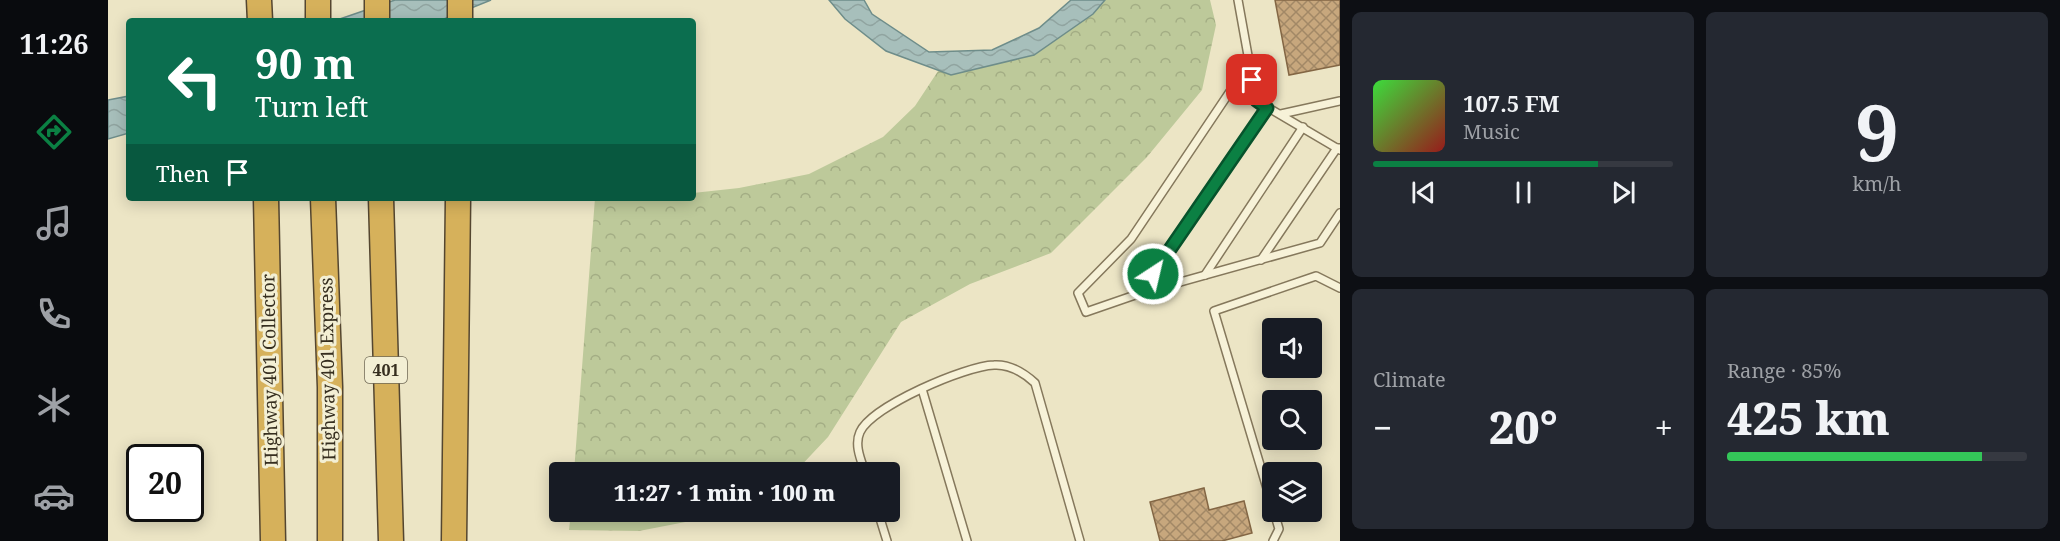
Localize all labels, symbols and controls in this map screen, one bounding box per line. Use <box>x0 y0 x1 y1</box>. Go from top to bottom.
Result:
text: 11:26 <box>19 25 89 62</box>
text: 90 m <box>255 34 355 91</box>
icon: left <box>156 42 234 120</box>
pin <box>1226 54 1277 105</box>
icon: arrive <box>1235 63 1268 96</box>
text: 9 <box>1855 78 1899 184</box>
text: Turn left <box>255 88 368 125</box>
text: 107.5 FM <box>1463 88 1560 118</box>
icon: directions <box>33 111 75 153</box>
text: Music <box>1463 118 1520 145</box>
icon: arrive <box>221 156 254 189</box>
text: Then <box>156 158 209 188</box>
text: km/h <box>1852 170 1902 197</box>
icon: previous <box>1407 176 1440 209</box>
icon: pause <box>1507 176 1540 209</box>
icon: next <box>1607 176 1640 209</box>
icon: music <box>33 202 75 244</box>
position arrow <box>1121 242 1185 306</box>
street label: Highway 401 Collector <box>255 273 283 466</box>
street label: Highway 401 Express <box>313 277 341 461</box>
icon: phone <box>33 293 75 335</box>
map controls <box>1262 318 1322 522</box>
button: sound <box>1262 318 1322 378</box>
road number: 401 <box>365 357 407 383</box>
text: Range · 85% <box>1727 357 1841 384</box>
text: Climate <box>1373 366 1446 393</box>
icon: climate <box>33 384 75 426</box>
text: 425 km <box>1727 387 1890 448</box>
button: search <box>1262 390 1322 450</box>
text: 20° <box>1489 396 1558 457</box>
text: − <box>1373 405 1392 450</box>
text: + <box>1655 405 1673 450</box>
speed limit sign: 20 <box>126 444 204 522</box>
button: layers <box>1262 462 1322 522</box>
icon: car <box>33 475 75 517</box>
text: 11:27 · 1 min · 100 m <box>614 477 835 507</box>

